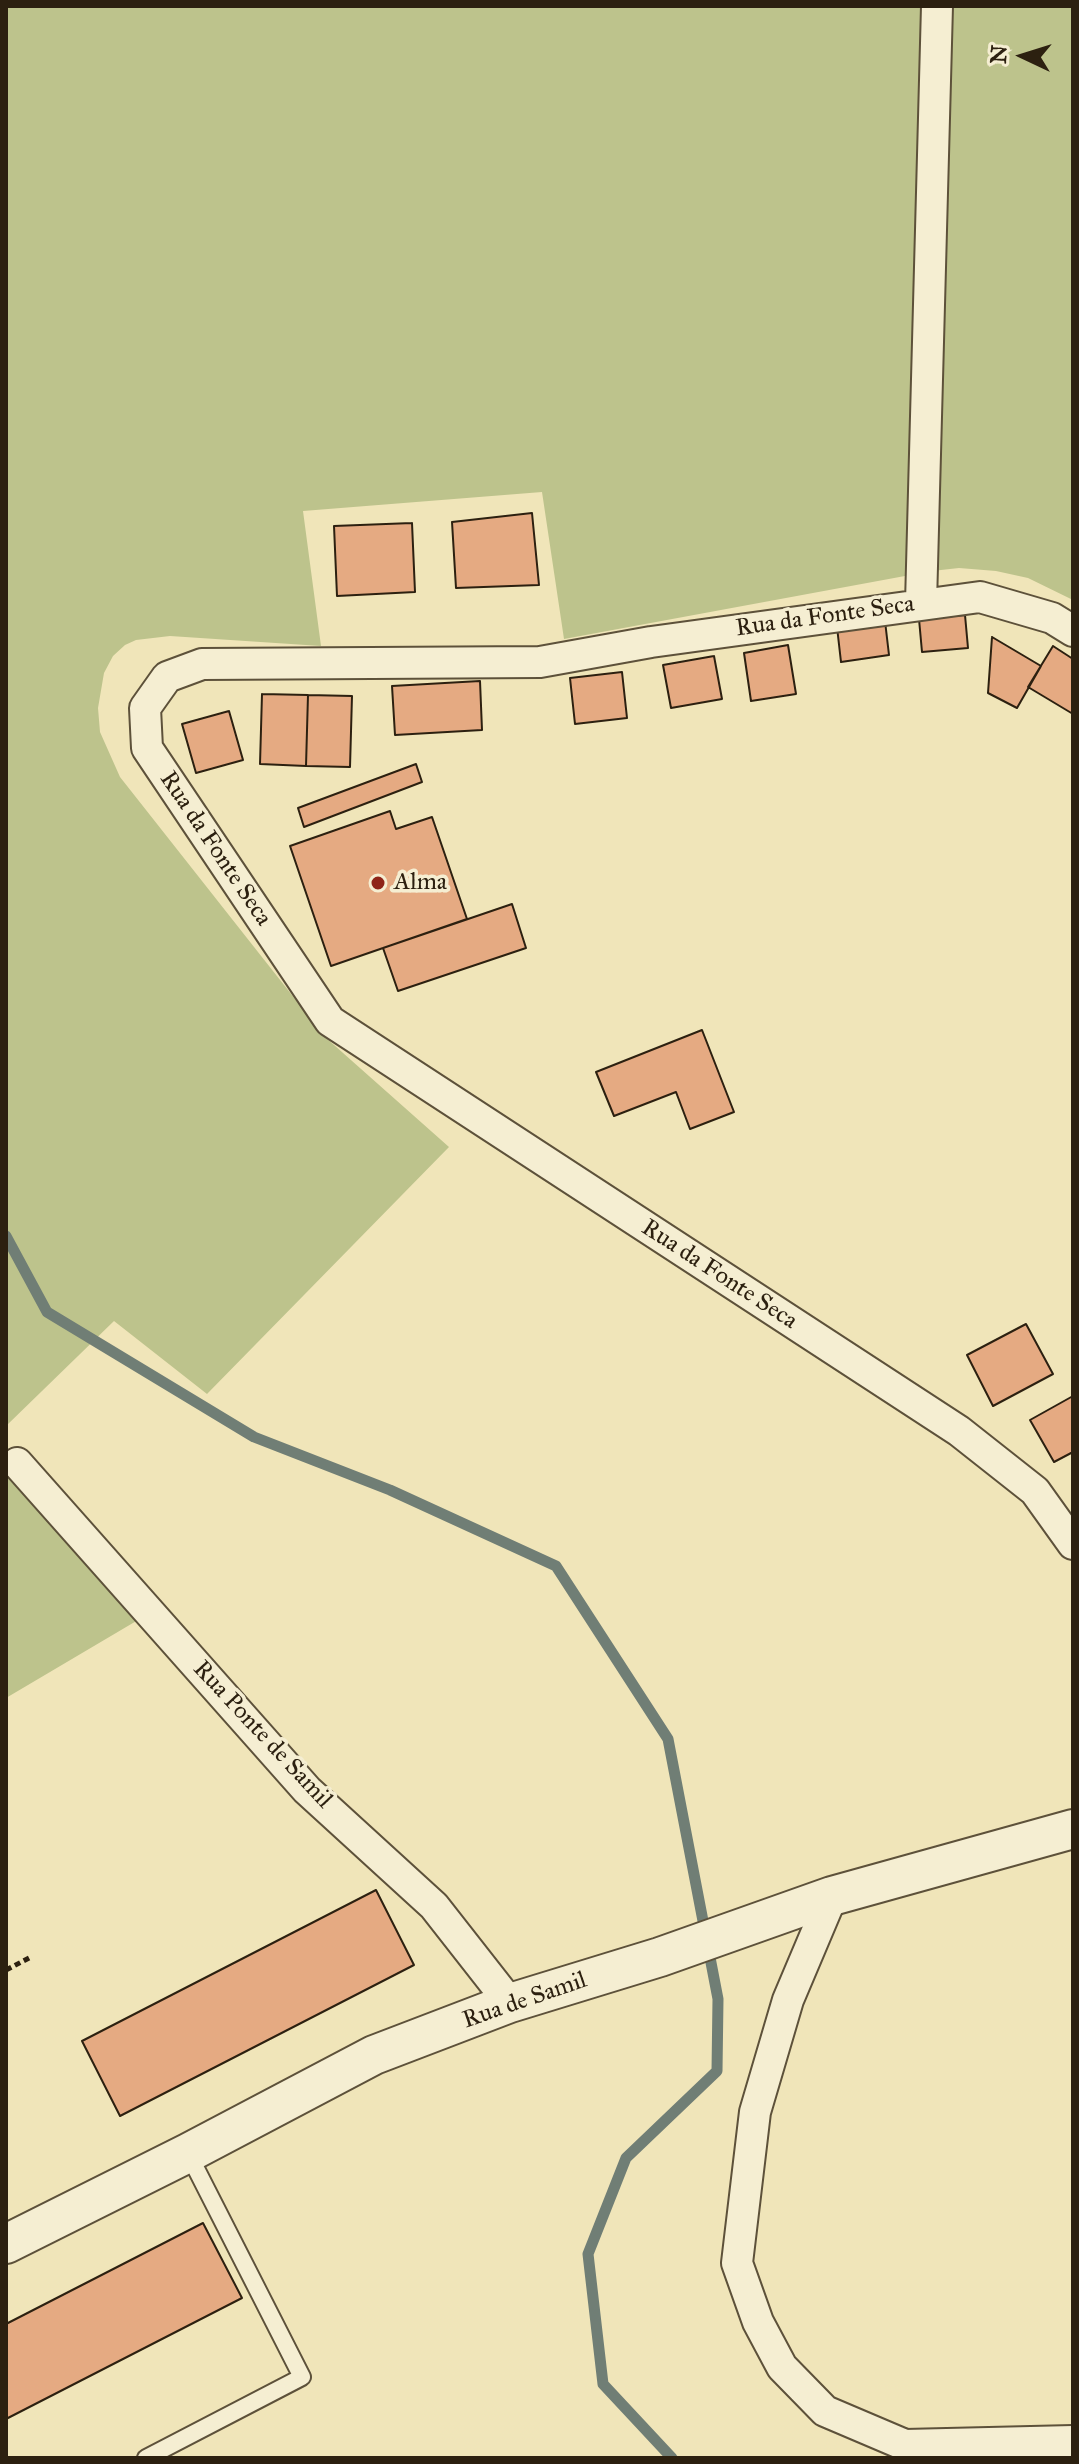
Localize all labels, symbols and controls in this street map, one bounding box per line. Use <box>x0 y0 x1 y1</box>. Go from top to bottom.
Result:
north arrow <box>983 16 1063 96</box>
text: N <box>984 44 1013 65</box>
street label: Rua da Fonte Seca <box>734 590 916 644</box>
street label: Rua da Fonte Seca <box>153 766 277 932</box>
place label: Alma <box>394 869 447 897</box>
marker: Alma <box>369 874 387 892</box>
street label: Rua da Fonte Seca <box>636 1214 802 1336</box>
street label: Rua Ponte de Samil <box>186 1655 338 1815</box>
street label: Rua de Samil <box>459 1966 591 2036</box>

